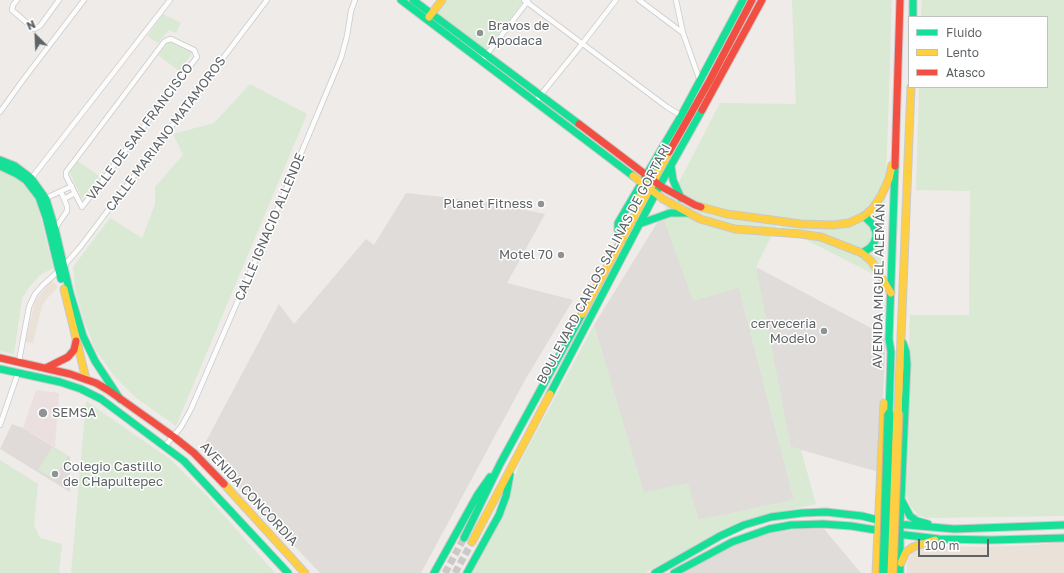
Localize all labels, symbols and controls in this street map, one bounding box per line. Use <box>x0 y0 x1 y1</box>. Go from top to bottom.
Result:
north arrow <box>16 16 56 56</box>
legend <box>908 16 1048 88</box>
text: N <box>24 17 37 32</box>
place label: Bravos de Apodaca <box>488 18 549 49</box>
text: Fluido <box>946 25 982 40</box>
marker: Bravos de Apodaca <box>475 28 485 38</box>
text: Lento <box>946 45 979 60</box>
street label: CALLE MARIANO MATAMOROS <box>103 54 229 214</box>
street label: VALLE DE SAN FRANCISCO <box>83 60 197 204</box>
text: Atasco <box>946 65 985 80</box>
street label: BOULEVARD CARLOS SALINAS DE GORTARI <box>534 141 674 387</box>
street label: CALLE IGNACIO ALLENDE <box>232 151 308 303</box>
place label: Planet Fitness <box>443 196 533 212</box>
marker: Planet Fitness <box>536 199 546 209</box>
street label: AVENIDA MIGUEL ALEMÁN <box>870 203 888 369</box>
place label: Motel 70 <box>499 247 553 263</box>
marker: Motel 70 <box>556 250 566 260</box>
place label: cerveceria Modelo <box>751 316 816 347</box>
marker: cerveceria Modelo <box>819 326 829 336</box>
place label: SEMSA <box>52 405 96 421</box>
marker: SEMSA <box>37 407 49 419</box>
street label: AVENIDA CONCORDIA <box>197 439 301 549</box>
place label: Colegio Castillo de CHapultepec <box>63 459 163 490</box>
marker: Colegio Castillo de CHapultepec <box>50 469 60 479</box>
scale bar <box>920 531 991 557</box>
text: 100 m <box>925 538 959 553</box>

